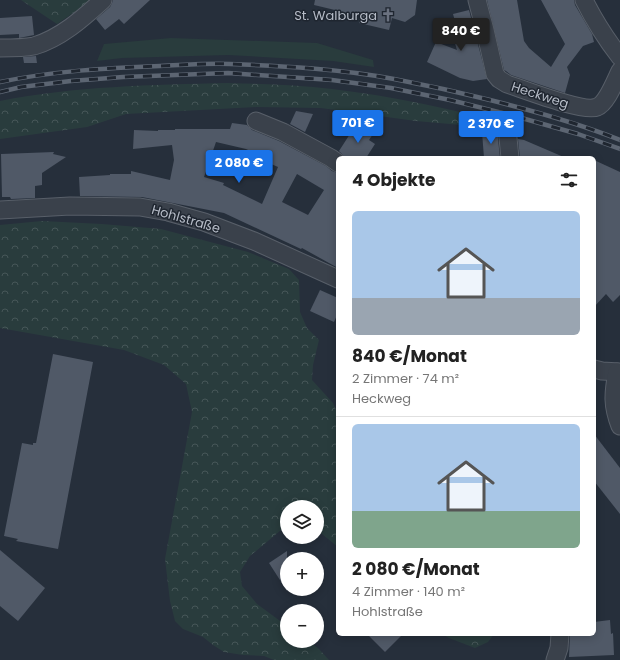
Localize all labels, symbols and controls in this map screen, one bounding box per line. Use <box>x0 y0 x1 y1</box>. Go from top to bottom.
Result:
place label: St. Walburga <box>294 6 377 25</box>
church icon: St. Walburga <box>380 7 396 23</box>
pin: 840 € <box>433 18 489 52</box>
text: 840 € <box>442 21 480 40</box>
street label: Heckweg <box>509 77 571 113</box>
pin: 701 € <box>330 110 386 144</box>
pin: 2 370 € <box>454 111 528 145</box>
text: 701 € <box>341 113 375 132</box>
text: 2 370 € <box>468 114 514 133</box>
pin: 2 080 € <box>202 150 276 184</box>
text: 2 080 € <box>215 153 263 172</box>
text: 4 Objekte <box>352 168 435 192</box>
icon: filters <box>558 169 580 191</box>
street label: Hohlstraße <box>149 200 223 238</box>
icon: home <box>430 237 502 309</box>
text: 840 €/Monat <box>352 344 467 368</box>
text: 2 Zimmer · 74 m² <box>352 369 459 388</box>
text: Heckweg <box>352 389 411 408</box>
icon: home <box>430 450 502 522</box>
map controls <box>280 500 324 648</box>
button: layers <box>280 500 324 544</box>
button: + <box>280 552 324 596</box>
text: 2 080 €/Monat <box>352 557 480 581</box>
text: 4 Zimmer · 140 m² <box>352 582 465 601</box>
text: Hohlstraße <box>352 602 423 621</box>
button: − <box>280 604 324 648</box>

